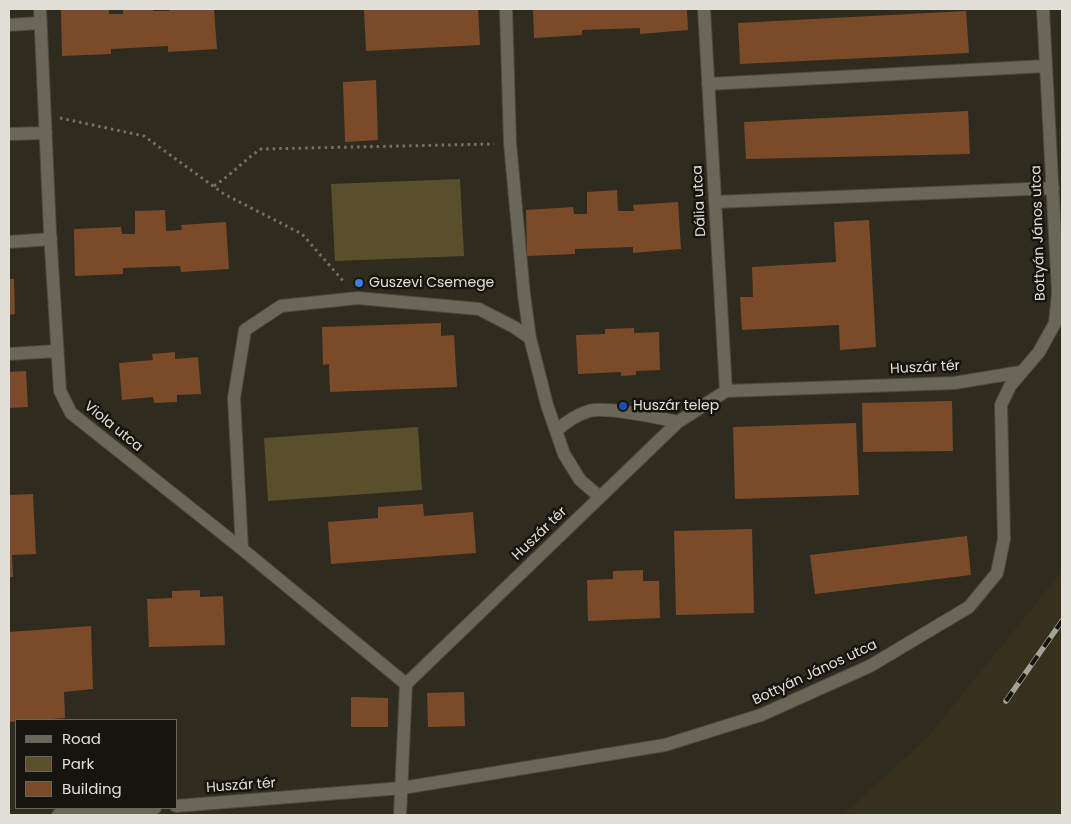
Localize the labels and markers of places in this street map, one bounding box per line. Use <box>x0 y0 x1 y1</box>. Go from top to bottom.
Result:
place label: Guszevi Csemege <box>369 275 494 291</box>
marker: Guszevi Csemege <box>353 277 365 289</box>
place label: Huszár telep <box>633 398 719 414</box>
marker: Huszár telep <box>617 400 629 412</box>

